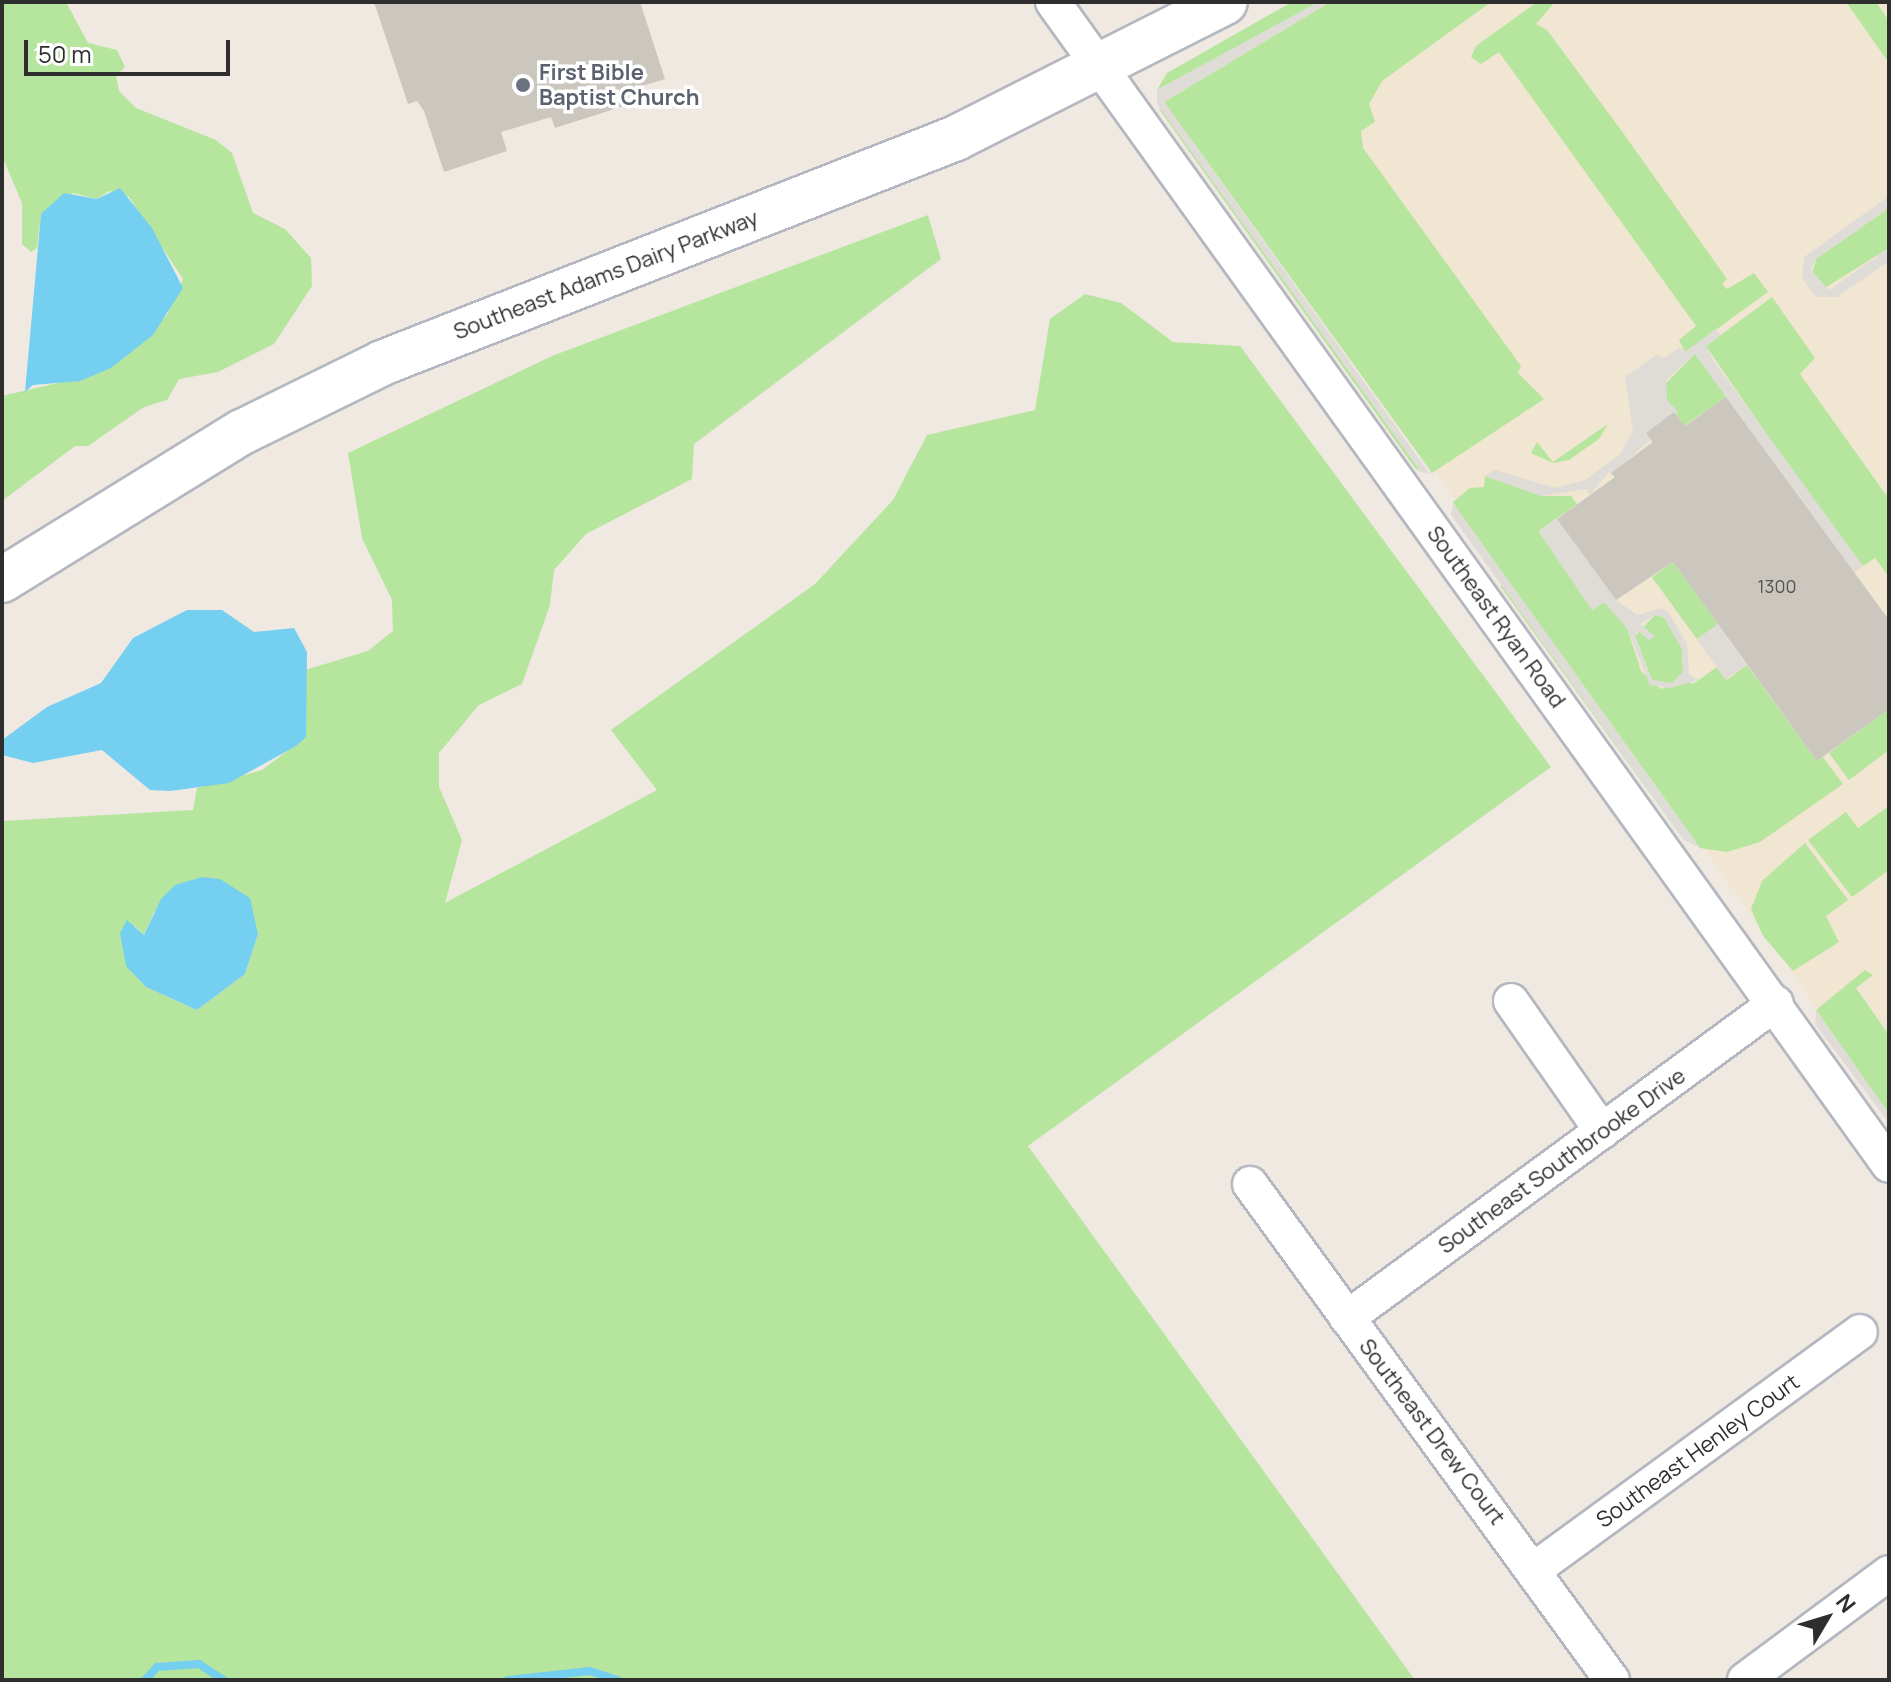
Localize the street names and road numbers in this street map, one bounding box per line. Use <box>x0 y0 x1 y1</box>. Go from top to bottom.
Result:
street label: Southeast Adams Dairy Parkway <box>450 205 762 345</box>
street label: Southeast Ryan Road <box>1421 521 1571 713</box>
street label: Southeast Southbrooke Drive <box>1433 1063 1691 1259</box>
street label: Southeast Drew Court <box>1353 1334 1511 1530</box>
street label: Southeast Henley Court <box>1591 1369 1805 1533</box>

